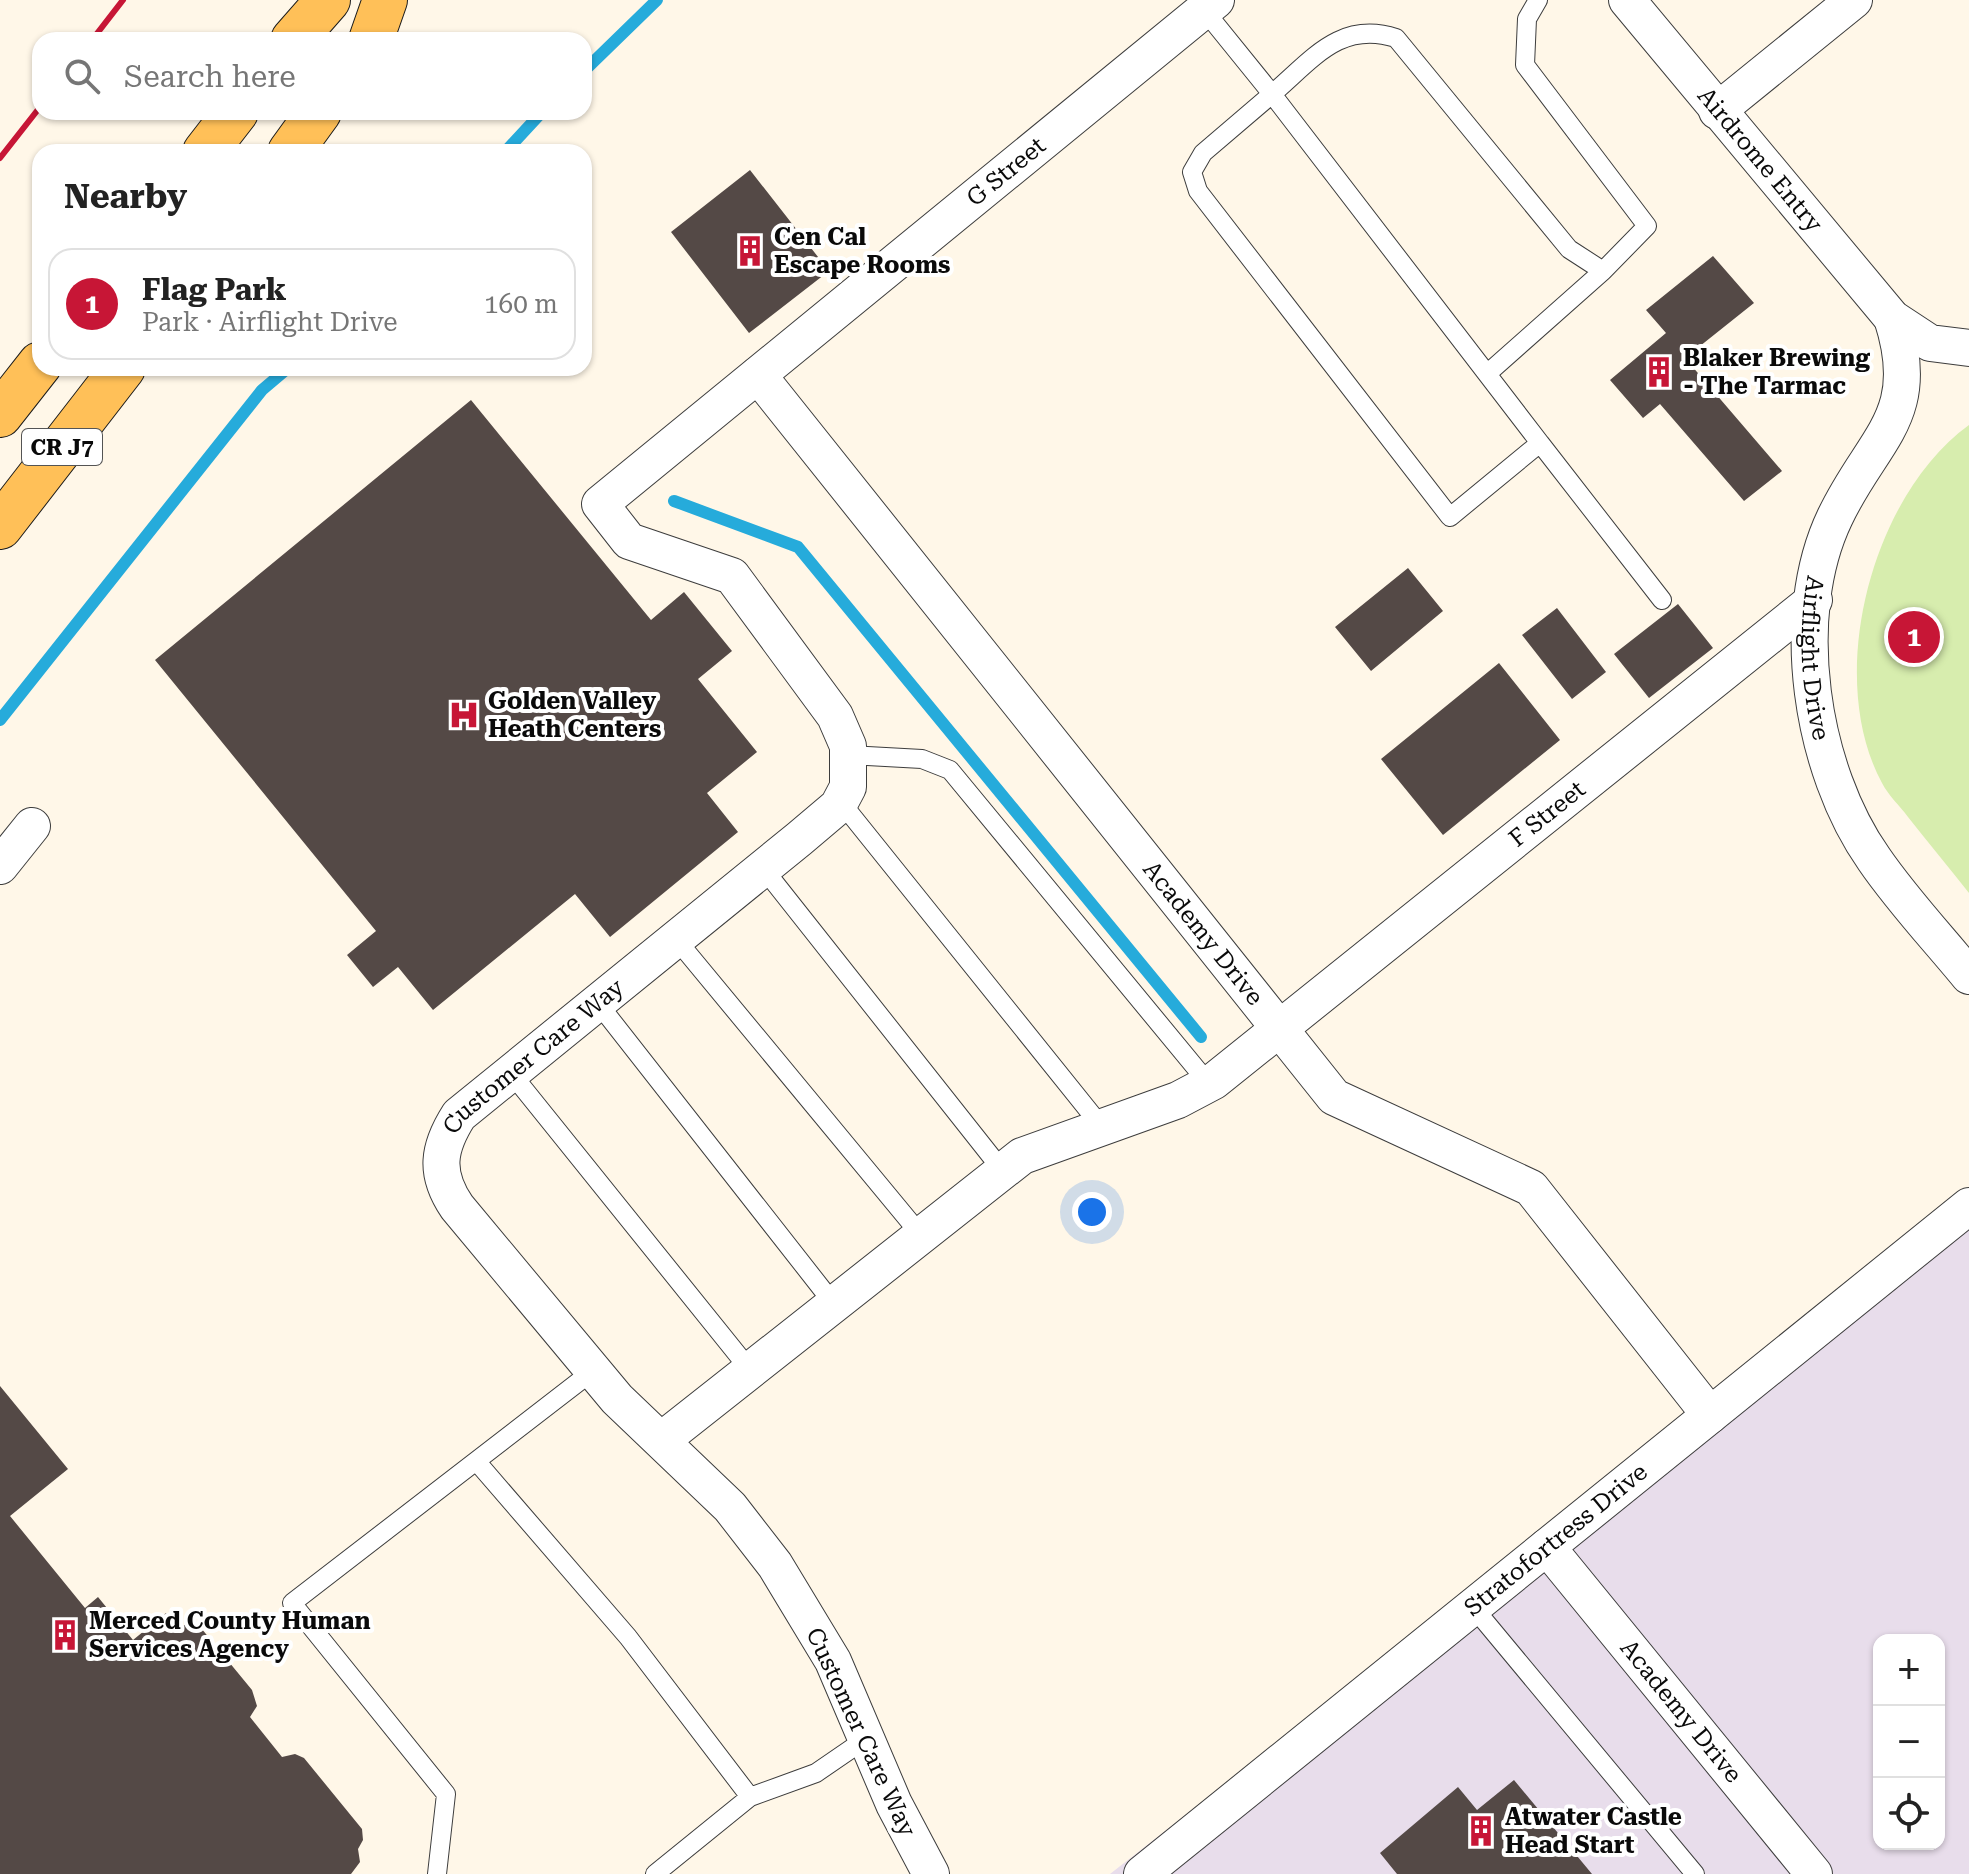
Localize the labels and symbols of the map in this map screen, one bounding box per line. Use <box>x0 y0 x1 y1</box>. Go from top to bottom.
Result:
street label: Airdrome Entry <box>1692 82 1829 238</box>
street label: G Street <box>961 131 1051 212</box>
place label: Cen Cal Escape Rooms <box>774 223 950 279</box>
building icon: Cen Cal Escape Rooms <box>733 234 767 268</box>
place label: Blaker Brewing - The Tarmac <box>1683 344 1870 400</box>
building icon: Blaker Brewing - The Tarmac <box>1642 355 1676 389</box>
road number: CR J7 <box>22 429 102 465</box>
street label: Airflight Drive <box>1796 574 1835 743</box>
pin: 1 <box>1888 607 1940 667</box>
place label: Golden Valley Heath Centers <box>488 687 661 743</box>
hospital icon: Golden Valley Heath Centers <box>447 698 481 732</box>
street label: F Street <box>1504 775 1591 853</box>
street label: Academy Drive <box>1137 856 1269 1011</box>
street label: Customer Care Way <box>437 972 630 1139</box>
your location <box>1072 1192 1112 1232</box>
street label: Stratofortress Drive <box>1459 1458 1653 1622</box>
place label: Merced County Human Services Agency <box>89 1607 371 1663</box>
building icon: Merced County Human Services Agency <box>48 1618 82 1652</box>
street label: Customer Care Way <box>800 1623 922 1842</box>
street label: Academy Drive <box>1615 1634 1748 1788</box>
place label: Atwater Castle Head Start <box>1505 1803 1682 1859</box>
building icon: Atwater Castle Head Start <box>1464 1814 1498 1848</box>

